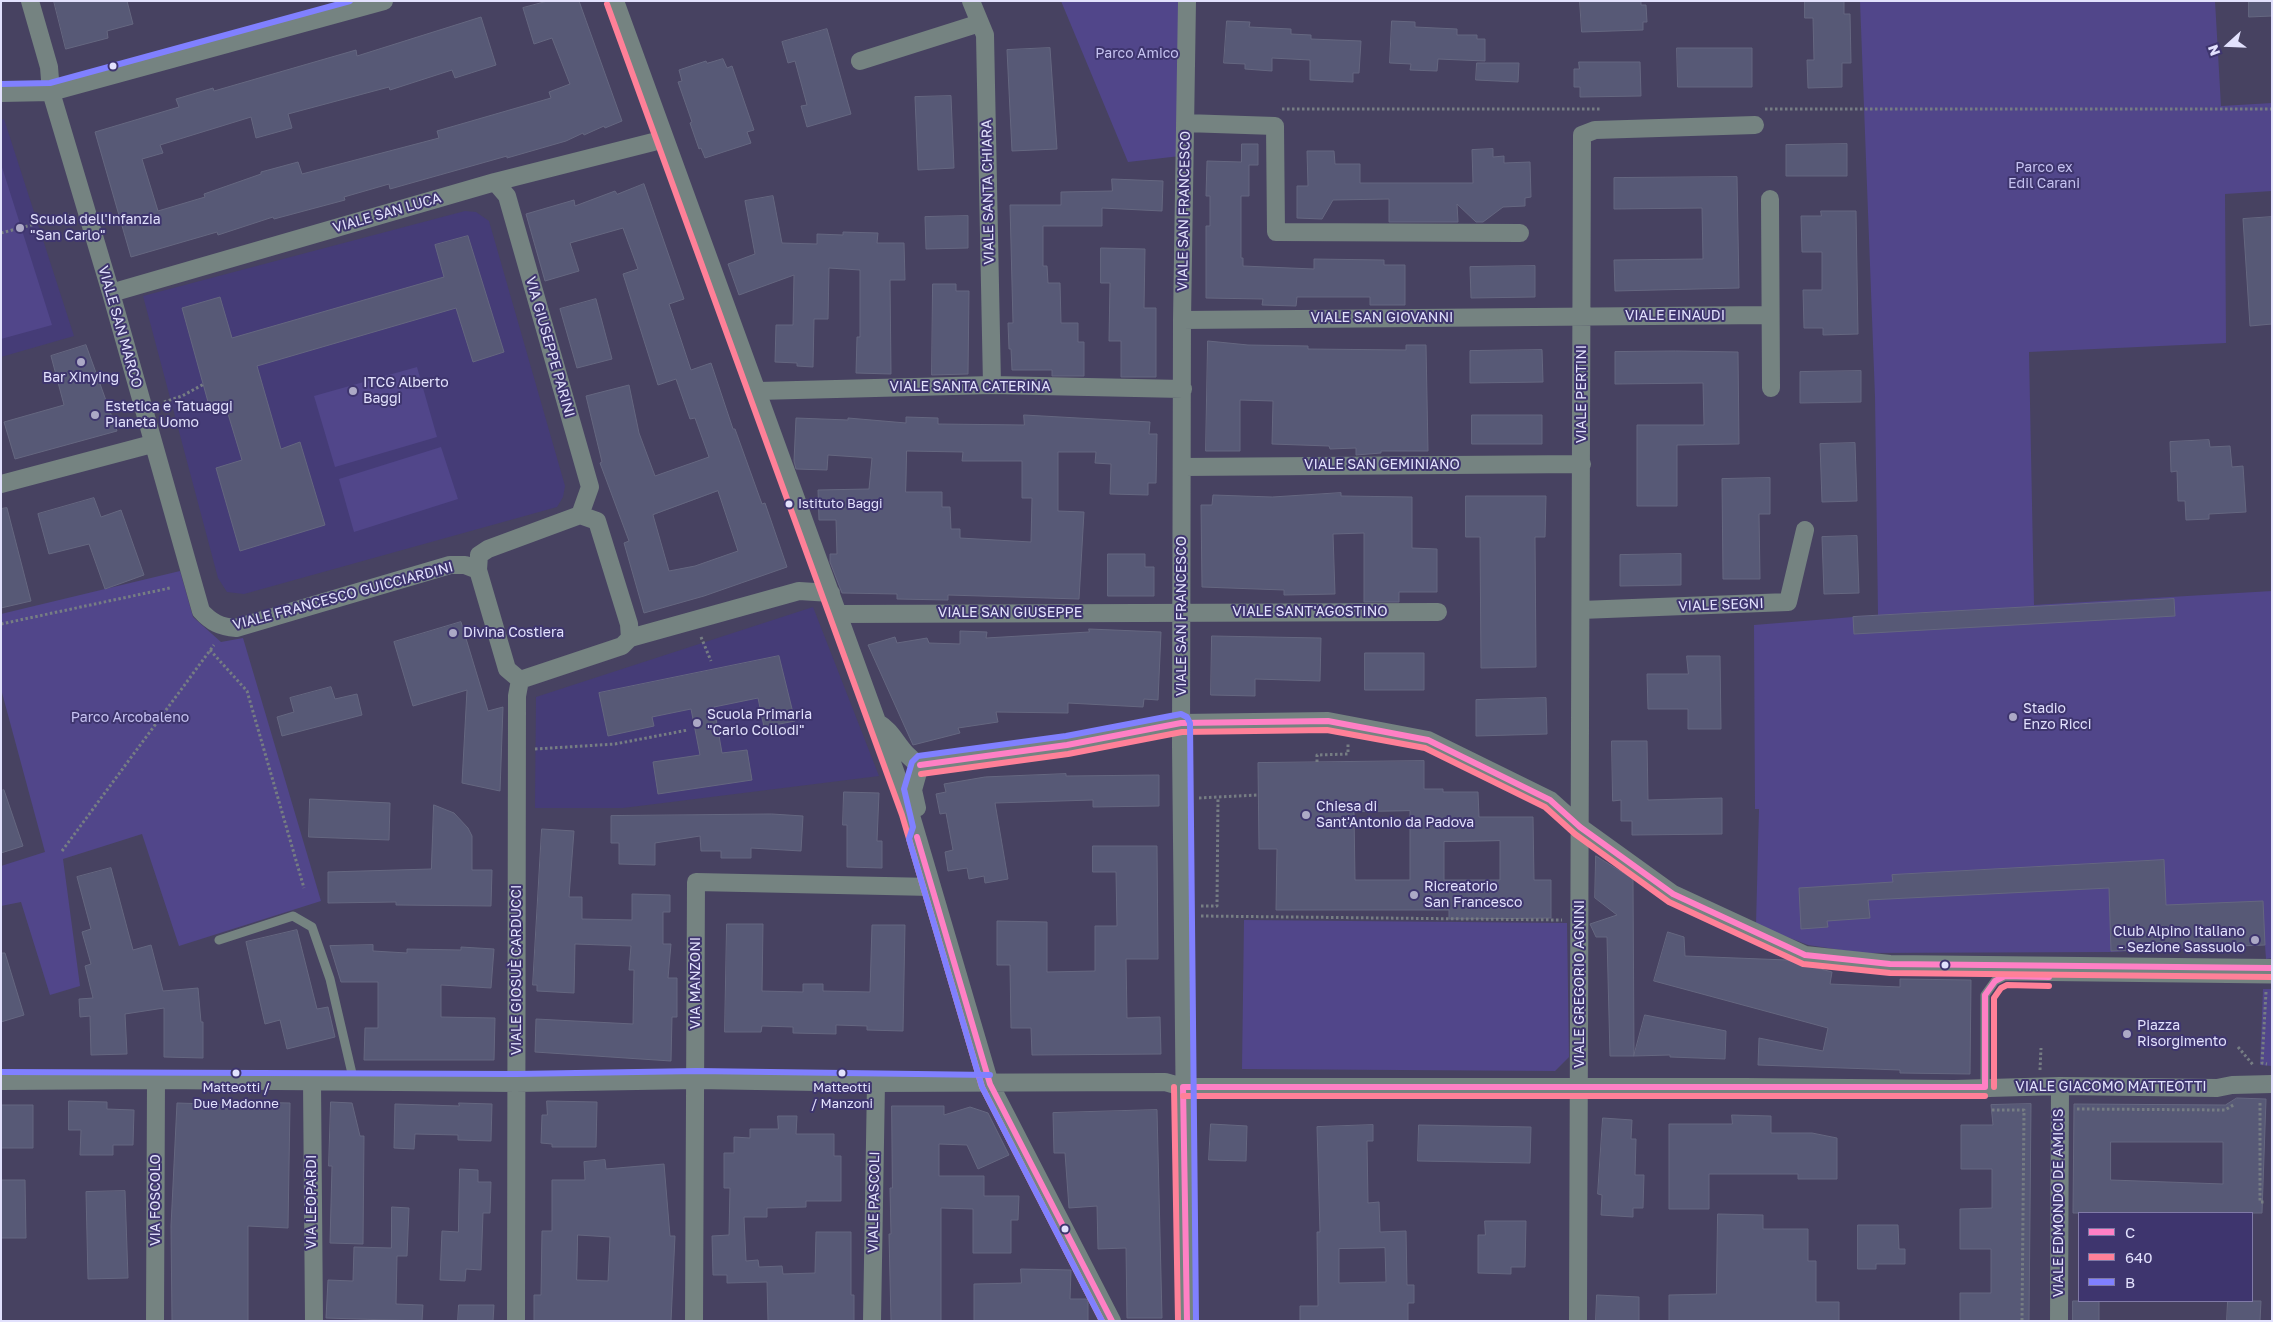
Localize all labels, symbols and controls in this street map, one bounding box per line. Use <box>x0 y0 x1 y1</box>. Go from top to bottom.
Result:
north arrow <box>2203 20 2253 70</box>
text: N <box>2204 42 2223 58</box>
park label: Parco Amico <box>1095 46 1179 62</box>
unlabelled marker <box>108 61 118 71</box>
street label: VIALE SANTA CHIARA <box>978 119 998 265</box>
street label: VIALE SAN FRANCESCO <box>1174 131 1194 291</box>
park label: Parco ex Edil Carani <box>2008 160 2080 192</box>
street label: VIALE SAN LUCA <box>331 190 443 236</box>
place label: Scuola dell'Infanzia "San Carlo" <box>30 212 161 244</box>
marker: Scuola dell'Infanzia "San Carlo" <box>14 222 26 234</box>
street label: VIALE SAN MARCO <box>95 264 145 390</box>
street label: VIA GIUSEPPE PARINI <box>522 275 578 419</box>
street label: VIALE EINAUDI <box>1625 308 1725 324</box>
street label: VIALE SAN GIOVANNI <box>1310 310 1454 326</box>
street label: VIALE PERTINI <box>1574 345 1590 443</box>
marker: Bar Xinying <box>75 356 87 368</box>
place label: Bar Xinying <box>43 370 119 386</box>
place label: ITCG Alberto Baggi <box>363 375 449 408</box>
street label: VIALE SANTA CATERINA <box>889 379 1051 395</box>
marker: ITCG Alberto Baggi <box>347 385 359 397</box>
place label: Estetica e Tatuaggi Pianeta Uomo <box>105 399 233 432</box>
marker: Estetica e Tatuaggi Pianeta Uomo <box>89 409 101 421</box>
street label: VIALE SAN GEMINIANO <box>1304 457 1460 473</box>
place label: Istituto Baggi <box>798 496 882 512</box>
marker: Istituto Baggi <box>784 499 794 509</box>
street label: VIALE SAN FRANCESCO <box>1174 536 1190 696</box>
street label: VIALE FRANCESCO GUICCIARDINI <box>231 558 455 634</box>
street label: VIALE SEGNI <box>1678 595 1764 615</box>
street label: VIALE SANT'AGOSTINO <box>1232 604 1388 620</box>
street label: VIALE SAN GIUSEPPE <box>938 605 1082 621</box>
place label: Divina Costiera <box>463 625 564 641</box>
marker: Divina Costiera <box>447 627 459 639</box>
place label: Stadio Enzo Ricci <box>2023 701 2091 734</box>
place label: Scuola Primaria "Carlo Collodi" <box>707 707 812 740</box>
park label: Parco Arcobaleno <box>71 710 189 726</box>
marker: Stadio Enzo Ricci <box>2007 711 2019 723</box>
marker: Scuola Primaria "Carlo Collodi" <box>691 717 703 729</box>
place label: Chiesa di Sant'Antonio da Padova <box>1316 799 1474 832</box>
marker: Chiesa di Sant'Antonio da Padova <box>1300 809 1312 821</box>
place label: Ricreatorio San Francesco <box>1424 879 1522 912</box>
street label: VIALE GIOSUÈ CARDUCCI <box>509 885 525 1055</box>
marker: Ricreatorio San Francesco <box>1408 889 1420 901</box>
street label: VIALE GREGORIO AGNINI <box>1572 900 1588 1068</box>
place label: Club Alpino Italiano - Sezione Sassuolo <box>2113 924 2245 956</box>
marker: Club Alpino Italiano - Sezione Sassuolo <box>2249 934 2261 946</box>
street label: VIA MANZONI <box>688 937 704 1029</box>
unlabelled marker <box>1940 960 1950 970</box>
place label: Piazza Risorgimento <box>2137 1018 2227 1050</box>
marker: Piazza Risorgimento <box>2121 1028 2133 1040</box>
marker: Matteotti / Due Madonne <box>231 1068 241 1078</box>
marker: Matteotti / Manzoni <box>837 1068 847 1078</box>
street label: VIALE GIACOMO MATTEOTTI <box>2015 1079 2207 1095</box>
place label: Matteotti / Due Madonne <box>193 1080 279 1111</box>
place label: Matteotti / Manzoni <box>811 1080 873 1111</box>
street label: VIALE EDMONDO DE AMICIS <box>2051 1109 2067 1297</box>
street label: VIALE PASCOLI <box>865 1151 883 1253</box>
street label: VIA FOSCOLO <box>148 1154 164 1246</box>
street label: VIA LEOPARDI <box>304 1155 320 1249</box>
legend <box>2078 1212 2253 1302</box>
text: C <box>2125 1223 2135 1241</box>
unlabelled marker <box>1060 1224 1070 1234</box>
text: 640 <box>2125 1248 2153 1266</box>
text: B <box>2125 1273 2135 1291</box>

